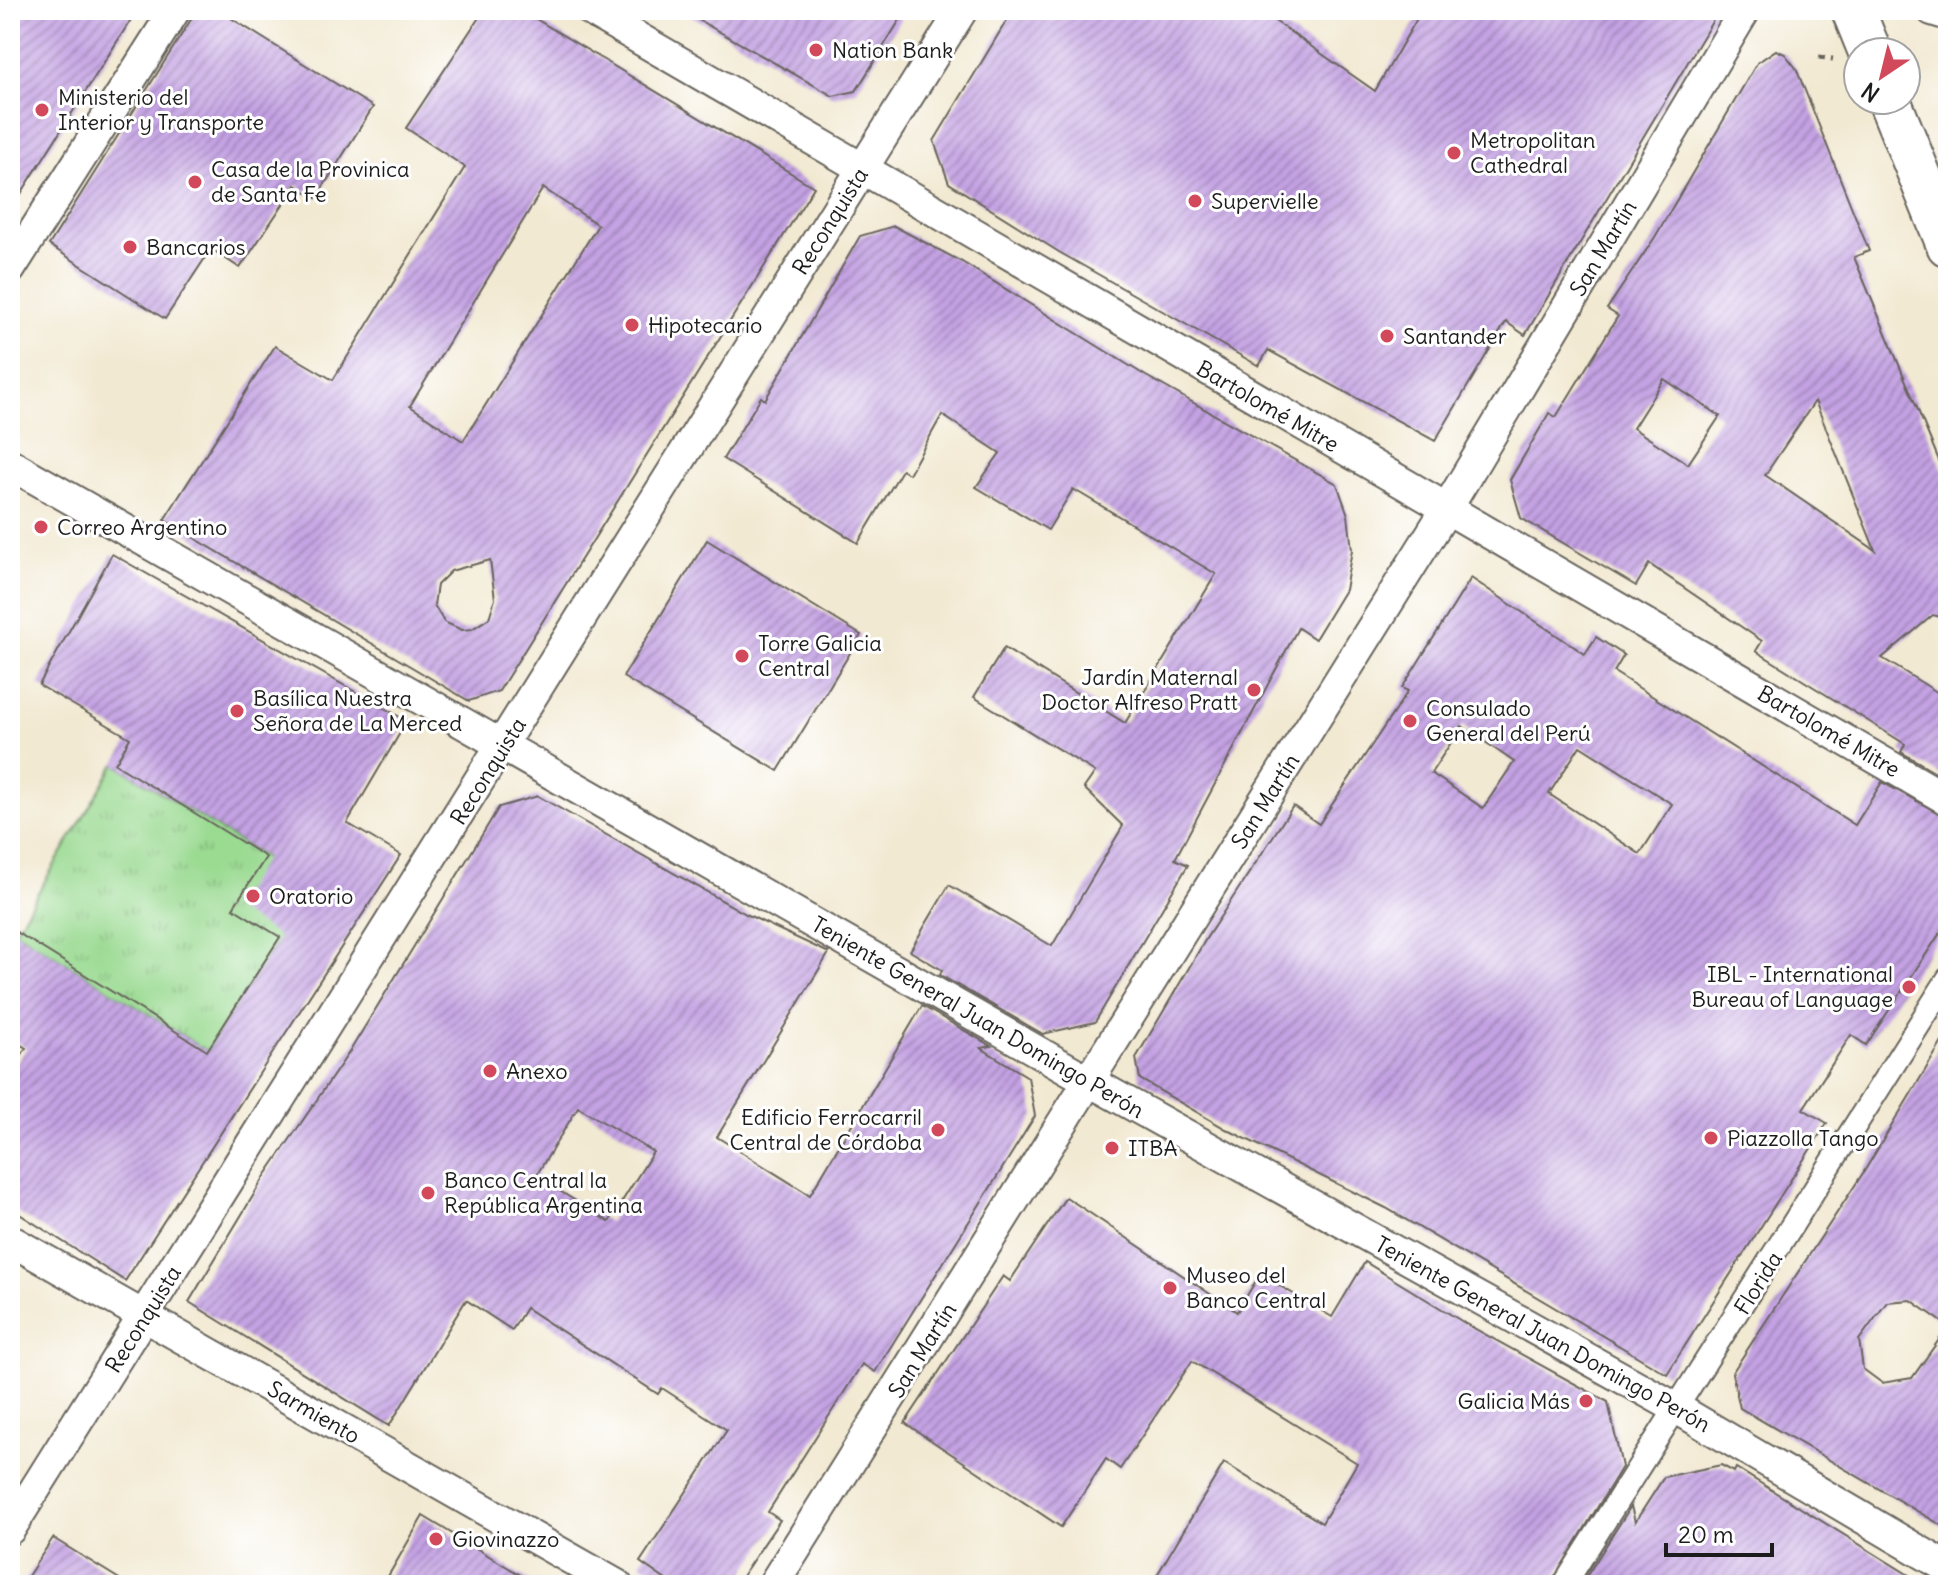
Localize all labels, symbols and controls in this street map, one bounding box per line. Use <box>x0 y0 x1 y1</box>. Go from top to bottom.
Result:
place label: Nation Bank <box>832 36 953 64</box>
north arrow <box>1842 36 1922 116</box>
marker: Nation Bank <box>807 41 825 59</box>
text: N <box>1856 77 1885 108</box>
place label: Ministerio del Interior y Transporte <box>58 83 264 136</box>
marker: Ministerio del Interior y Transporte <box>33 101 51 119</box>
place label: Metropolitan Cathedral <box>1470 126 1596 179</box>
marker: Metropolitan Cathedral <box>1445 144 1463 162</box>
place label: Casa de la Provinica de Santa Fe <box>211 155 410 208</box>
street label: Reconquista <box>786 162 874 280</box>
marker: Casa de la Provinica de Santa Fe <box>186 173 204 191</box>
place label: Supervielle <box>1211 187 1319 215</box>
marker: Supervielle <box>1186 192 1204 210</box>
street label: San Martín <box>1563 195 1643 301</box>
place label: Bancarios <box>146 233 246 261</box>
marker: Bancarios <box>121 238 139 256</box>
place label: Hipotecario <box>648 311 762 339</box>
marker: Hipotecario <box>623 316 641 334</box>
place label: Santander <box>1403 322 1507 350</box>
marker: Santander <box>1378 327 1396 345</box>
street label: Bartolomé Mitre <box>1192 354 1344 458</box>
place label: Correo Argentino <box>57 513 227 541</box>
marker: Correo Argentino <box>32 518 50 536</box>
place label: Torre Galicia Central <box>758 629 882 682</box>
marker: Torre Galicia Central <box>733 647 751 665</box>
place label: Jardín Maternal Doctor Alfreso Pratt <box>1041 663 1238 716</box>
street label: Bartolomé Mitre <box>1753 679 1905 783</box>
marker: Jardín Maternal Doctor Alfreso Pratt <box>1245 681 1263 699</box>
place label: Basílica Nuestra Señora de La Merced <box>253 684 462 737</box>
place label: Consulado General del Perú <box>1426 694 1591 747</box>
marker: Basílica Nuestra Señora de La Merced <box>228 702 246 720</box>
street label: Reconquista <box>444 712 532 830</box>
marker: Consulado General del Perú <box>1401 712 1419 730</box>
street label: San Martín <box>1225 748 1305 854</box>
place label: Oratorio <box>269 882 353 910</box>
marker: Oratorio <box>244 887 262 905</box>
street label: Teniente General Juan Domingo Perón <box>807 910 1149 1124</box>
place label: IBL - International Bureau of Language <box>1692 960 1893 1013</box>
marker: IBL - International Bureau of Language <box>1900 978 1918 996</box>
place label: Anexo <box>506 1057 568 1085</box>
marker: Anexo <box>481 1062 499 1080</box>
place label: Edificio Ferrocarril Central de Córdoba <box>730 1103 922 1156</box>
marker: Edificio Ferrocarril Central de Córdoba <box>929 1121 947 1139</box>
place label: Piazzolla Tango <box>1727 1124 1879 1152</box>
marker: Piazzolla Tango <box>1702 1129 1720 1147</box>
place label: ITBA <box>1128 1134 1178 1162</box>
marker: ITBA <box>1103 1139 1121 1157</box>
place label: Banco Central la República Argentina <box>444 1166 643 1219</box>
marker: Banco Central la República Argentina <box>419 1184 437 1202</box>
street label: Teniente General Juan Domingo Perón <box>1370 1230 1716 1438</box>
street label: Florida <box>1728 1246 1788 1320</box>
street label: Reconquista <box>99 1260 187 1378</box>
place label: Museo del Banco Central <box>1186 1261 1326 1314</box>
marker: Museo del Banco Central <box>1161 1279 1179 1297</box>
street label: San Martín <box>882 1297 962 1403</box>
street label: Sarmiento <box>263 1374 365 1450</box>
place label: Galicia Más <box>1458 1387 1570 1415</box>
marker: Galicia Más <box>1577 1392 1595 1410</box>
scale bar <box>1666 1507 1772 1557</box>
text: 20 m <box>1678 1519 1734 1549</box>
place label: Giovinazzo <box>452 1525 559 1553</box>
marker: Giovinazzo <box>427 1530 445 1548</box>

